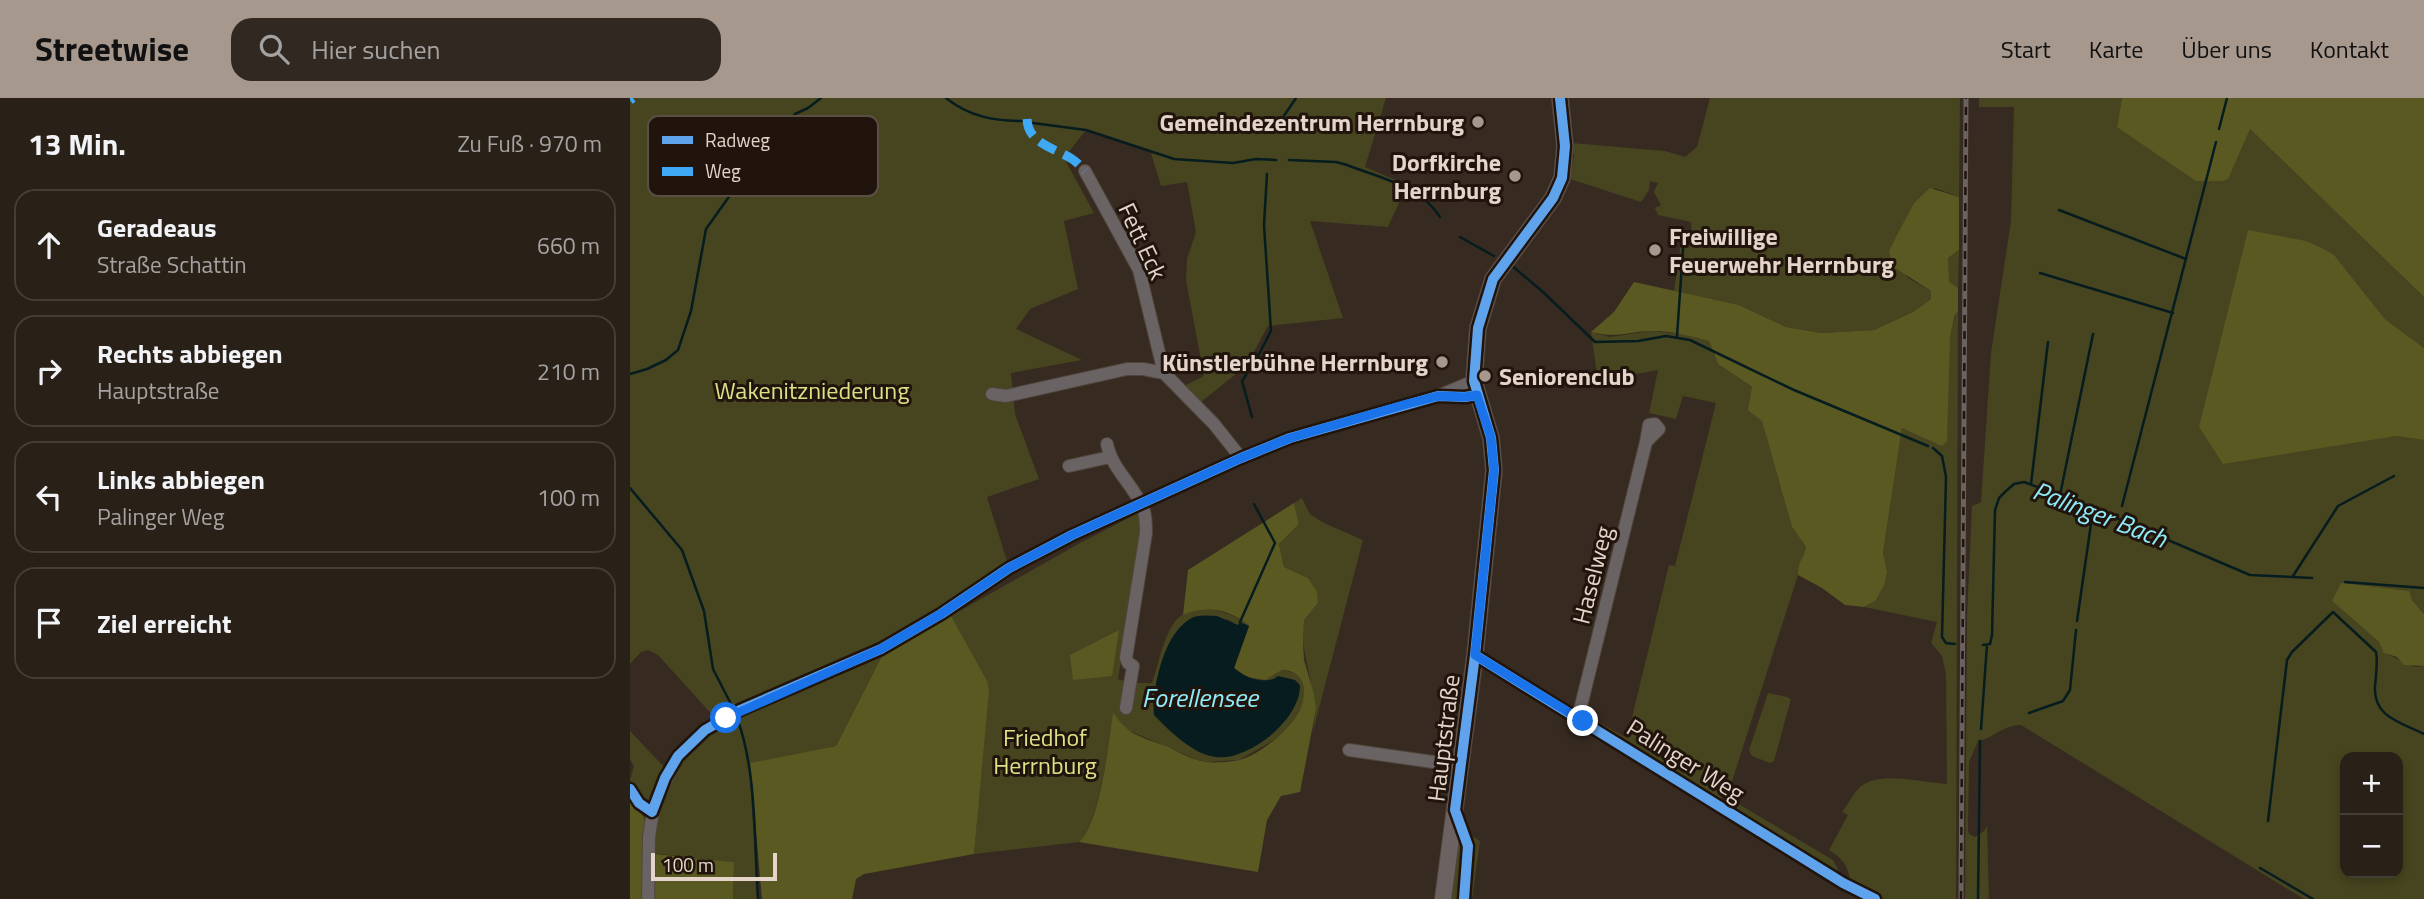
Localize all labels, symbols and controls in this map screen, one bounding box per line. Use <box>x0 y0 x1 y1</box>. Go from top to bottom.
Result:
search box <box>231 18 721 81</box>
text: Streetwise <box>35 24 189 74</box>
icon: search <box>255 30 293 68</box>
text: Hier suchen <box>311 30 441 69</box>
text: Start <box>2001 31 2051 67</box>
text: Karte <box>2089 31 2143 67</box>
text: Über uns <box>2181 31 2272 67</box>
text: Kontakt <box>2310 31 2389 67</box>
place label: Gemeindezentrum Herrnburg <box>1160 104 1464 140</box>
marker: Gemeindezentrum Herrnburg <box>1470 114 1486 130</box>
legend <box>648 116 878 196</box>
text: 13 Min. <box>28 121 126 167</box>
text: Radweg <box>705 125 770 154</box>
text: Zu Fuß · 970 m <box>458 126 602 161</box>
place label: Dorfkirche Herrnburg <box>1392 144 1501 208</box>
text: Weg <box>705 156 741 185</box>
marker: Dorfkirche Herrnburg <box>1507 168 1523 184</box>
street label: Fett Eck <box>1109 197 1177 286</box>
text: Geradeaus <box>97 208 217 247</box>
place label: Freiwillige Feuerwehr Herrnburg <box>1669 218 1894 282</box>
icon: ahead <box>30 226 68 264</box>
text: 660 m <box>537 228 600 263</box>
marker: Freiwillige Feuerwehr Herrnburg <box>1647 242 1663 258</box>
text: Straße Schattin <box>97 247 247 282</box>
text: Rechts abbiegen <box>97 334 283 373</box>
place label: Künstlerbühne Herrnburg <box>1162 344 1428 380</box>
icon: right <box>30 352 68 390</box>
text: 210 m <box>537 354 600 389</box>
marker: Künstlerbühne Herrnburg <box>1434 354 1450 370</box>
place label: Seniorenclub <box>1499 358 1634 394</box>
marker: Seniorenclub <box>1477 368 1493 384</box>
park label: Wakenitzniederung <box>714 372 910 408</box>
text: Hauptstraße <box>97 373 219 408</box>
text: Links abbiegen <box>97 460 265 499</box>
water label: Palinger Bach <box>2027 471 2174 558</box>
icon: left <box>30 478 68 516</box>
text: 100 m <box>537 480 600 515</box>
text: Palinger Weg <box>97 499 225 534</box>
street label: Haselweg <box>1562 522 1622 628</box>
icon: arrive <box>30 604 68 642</box>
text: Ziel erreicht <box>97 604 232 643</box>
street label: Hauptstraße <box>1417 672 1469 804</box>
water label: Forellensee <box>1142 678 1260 717</box>
route start <box>710 702 741 733</box>
route end <box>1567 705 1598 736</box>
street label: Palinger Weg <box>1620 709 1752 811</box>
park label: Friedhof Herrnburg <box>993 719 1097 783</box>
map controls <box>2340 752 2403 878</box>
button: + <box>2340 752 2403 815</box>
button: − <box>2340 815 2403 878</box>
scale bar <box>651 850 777 882</box>
text: 100 m <box>662 850 714 879</box>

